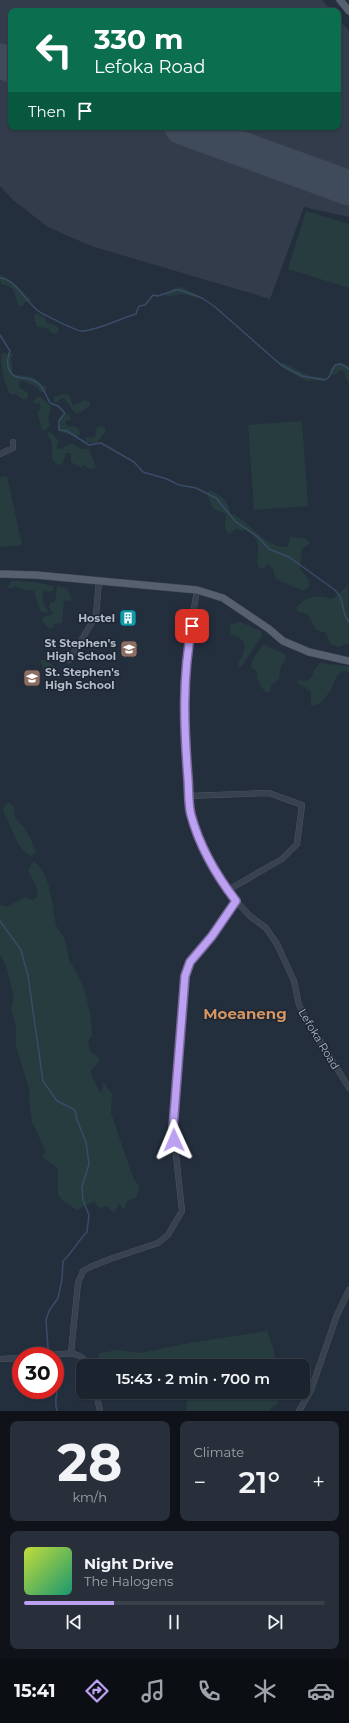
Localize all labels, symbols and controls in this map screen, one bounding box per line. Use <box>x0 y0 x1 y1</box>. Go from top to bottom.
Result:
text: 330 m <box>94 22 183 56</box>
icon: left <box>28 24 80 76</box>
text: Lefoka Road <box>94 56 206 78</box>
icon: arrive <box>74 100 96 122</box>
text: Then <box>28 102 66 121</box>
building icon: Hostel <box>118 608 138 628</box>
pin <box>175 609 209 643</box>
place label: Hostel <box>78 611 115 625</box>
icon: arrive <box>181 615 203 637</box>
place label: St Stephen's High School <box>44 636 116 663</box>
school or university icon: St Stephen's High School <box>119 639 139 659</box>
place label: St. Stephen's High School <box>45 665 120 692</box>
school or university icon: St. Stephen's High School <box>22 668 42 688</box>
district label: Moeaneng <box>203 1004 287 1023</box>
street label: Lefoka Road <box>295 1006 343 1072</box>
position arrow <box>153 1119 195 1161</box>
speed limit sign: 30 <box>12 1347 64 1399</box>
text: 15:43 · 2 min · 700 m <box>116 1369 270 1388</box>
text: 28 <box>57 1431 122 1494</box>
text: Climate <box>194 1444 244 1460</box>
text: 21° <box>239 1464 280 1501</box>
text: − <box>194 1469 206 1496</box>
text: + <box>312 1469 325 1496</box>
text: km/h <box>72 1489 107 1505</box>
text: Night Drive <box>84 1554 174 1573</box>
text: The Halogens <box>84 1573 173 1589</box>
icon: previous <box>63 1611 85 1633</box>
icon: pause <box>163 1611 185 1633</box>
icon: next <box>264 1611 286 1633</box>
icon: directions <box>83 1677 111 1705</box>
icon: music <box>139 1677 167 1705</box>
icon: phone <box>195 1677 223 1705</box>
icon: climate <box>251 1677 279 1705</box>
icon: car <box>307 1677 335 1705</box>
text: 15:41 <box>14 1680 55 1702</box>

